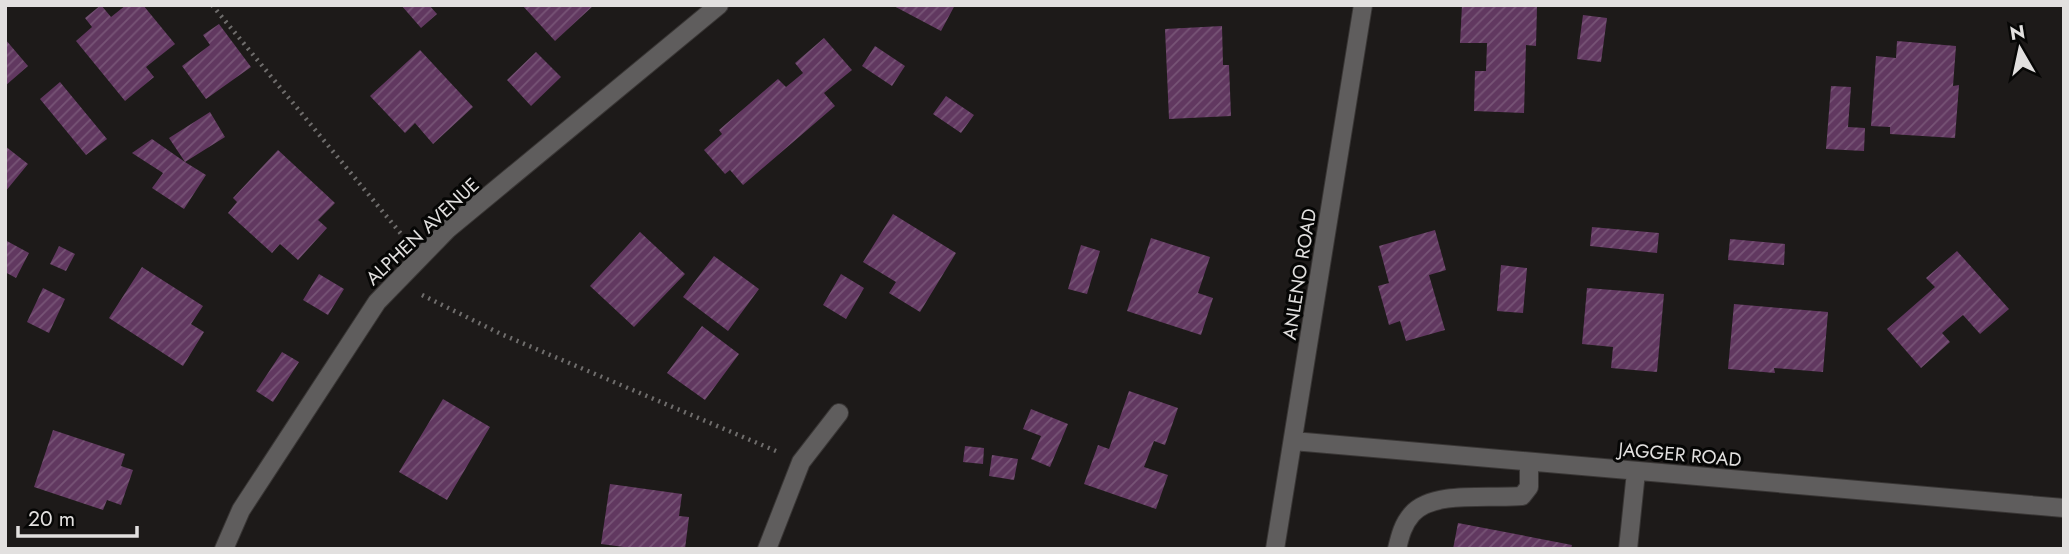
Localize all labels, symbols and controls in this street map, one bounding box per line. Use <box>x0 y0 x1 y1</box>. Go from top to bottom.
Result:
north arrow <box>1985 14 2055 84</box>
text: N <box>2008 18 2027 47</box>
street label: ALPHEN AVENUE <box>359 171 485 291</box>
street label: ANLENO ROAD <box>1276 207 1323 342</box>
street label: JAGGER ROAD <box>1614 435 1743 473</box>
scale bar <box>18 494 136 538</box>
text: 20 m <box>28 504 75 534</box>

